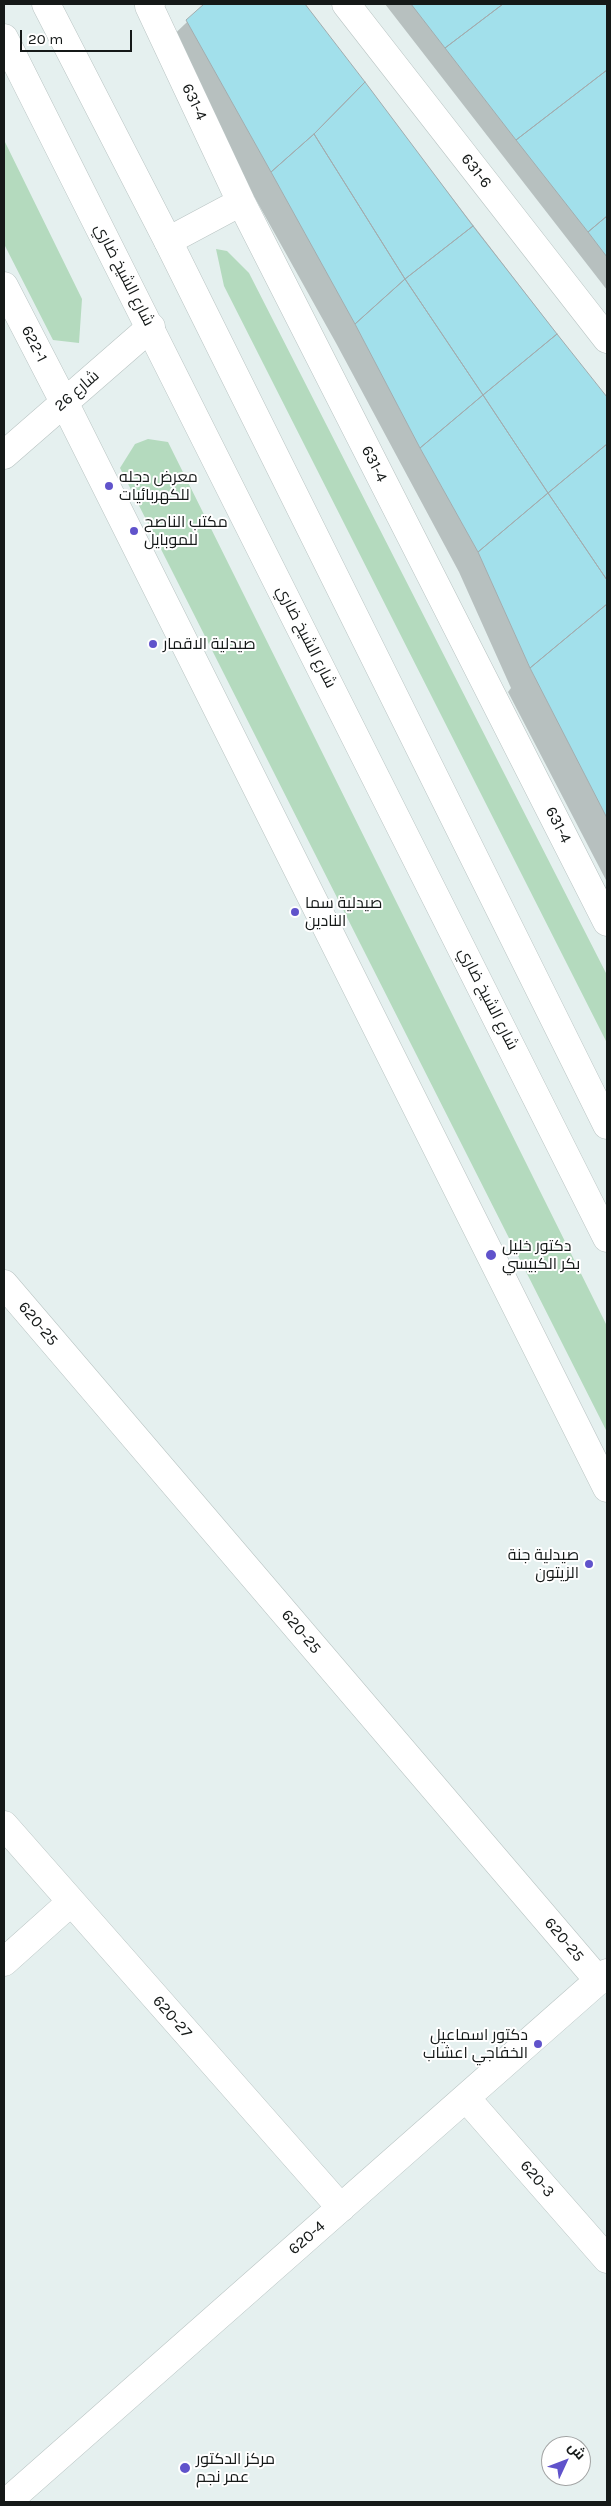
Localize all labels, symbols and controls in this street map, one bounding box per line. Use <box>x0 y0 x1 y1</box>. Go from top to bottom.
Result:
scale bar <box>22 20 135 52</box>
text: 20 m <box>28 30 63 48</box>
street label: 631-4 <box>177 81 211 123</box>
street label: 631-6 <box>457 150 495 192</box>
street label: شارع الشيخ ضاري <box>90 221 158 329</box>
street label: 622-1 <box>17 322 51 366</box>
street label: شارع 26 <box>51 366 103 416</box>
street label: 631-4 <box>357 443 391 485</box>
place label: معرض دجله للكهربائيات <box>119 467 198 505</box>
marker: معرض دجله للكهربائيات <box>103 480 115 492</box>
place label: مكتب الناصح للموبايل <box>144 512 228 550</box>
marker: مكتب الناصح للموبايل <box>128 525 140 537</box>
street label: شارع الشيخ ضاري <box>272 583 340 691</box>
place label: صيدلية الاقمار <box>163 634 256 654</box>
marker: صيدلية الاقمار <box>147 638 159 650</box>
street label: 631-4 <box>541 804 575 846</box>
place label: صيدلية سما النادين <box>305 893 382 931</box>
marker: صيدلية سما النادين <box>289 906 301 918</box>
street label: شارع الشيخ ضاري <box>454 945 522 1053</box>
place label: دكتور خليل بكر الكبيسي <box>502 1236 580 1274</box>
marker: دكتور خليل بكر الكبيسي <box>484 1248 498 1262</box>
street label: 620-25 <box>14 1298 62 1350</box>
place label: صيدلية جنة الزيتون <box>508 1545 579 1583</box>
marker: صيدلية جنة الزيتون <box>583 1558 595 1570</box>
street label: 620-25 <box>277 1606 325 1658</box>
street label: 620-25 <box>540 1914 588 1966</box>
street label: 620-27 <box>148 1992 196 2042</box>
place label: دكتور اسماعيل الخفاجي اعشاب <box>423 2025 528 2063</box>
marker: دكتور اسماعيل الخفاجي اعشاب <box>532 2038 544 2050</box>
street label: 620-3 <box>516 2156 558 2202</box>
street label: 620-4 <box>285 2217 329 2259</box>
north arrow <box>541 2436 591 2486</box>
text: ش <box>564 2439 589 2463</box>
place label: مركز الدكتور عمر نجم <box>196 2449 275 2487</box>
marker: مركز الدكتور عمر نجم <box>178 2461 192 2475</box>

